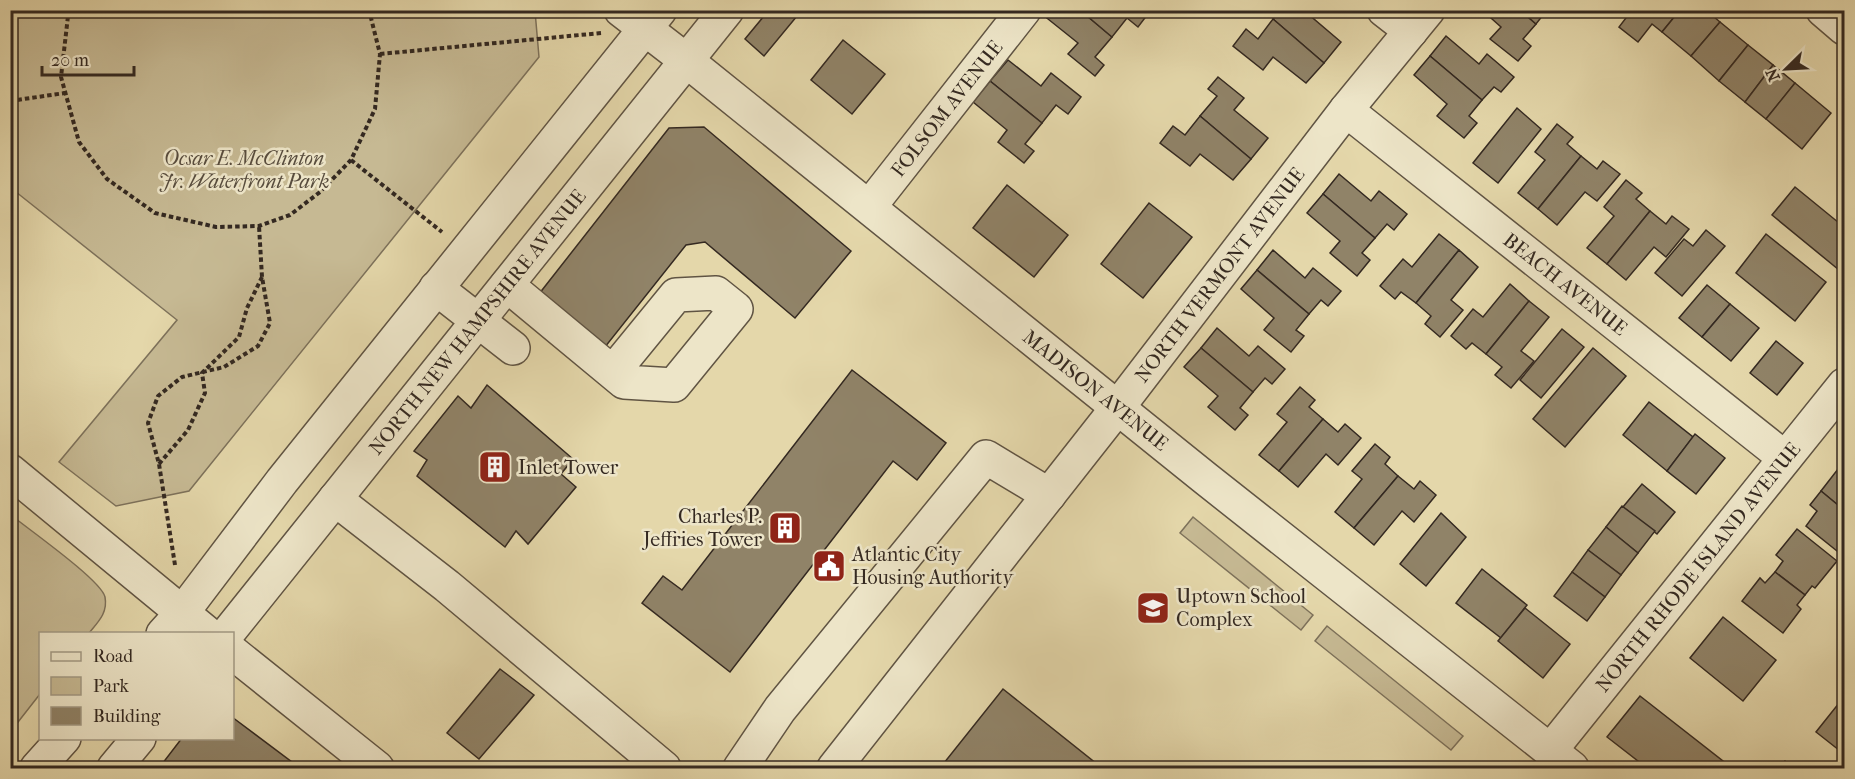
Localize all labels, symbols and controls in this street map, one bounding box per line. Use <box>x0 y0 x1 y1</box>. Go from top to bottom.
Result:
street label: FOLSOM AVENUE <box>886 36 1007 181</box>
scale bar <box>42 39 134 77</box>
north arrow <box>1756 39 1816 99</box>
text: 20 m <box>51 50 89 71</box>
text: N <box>1761 65 1784 84</box>
park label: Ocsar E. McClinton Jr. Waterfront Park <box>159 147 329 193</box>
street label: NORTH VERMONT AVENUE <box>1130 163 1309 387</box>
street label: NORTH NEW HAMPSHIRE AVENUE <box>364 185 590 459</box>
street label: BEACH AVENUE <box>1499 228 1632 340</box>
street label: MADISON AVENUE <box>1019 325 1173 455</box>
street label: NORTH RHODE ISLAND AVENUE <box>1591 438 1805 696</box>
building icon: Inlet Tower <box>477 449 513 485</box>
place label: Inlet Tower <box>518 456 619 479</box>
place label: Charles P. Jeffries Tower <box>641 505 762 551</box>
building icon: Charles P. Jeffries Tower <box>767 510 803 546</box>
place label: Atlantic City Housing Authority <box>851 543 1014 589</box>
public building icon: Atlantic City Housing Authority <box>811 548 847 584</box>
place label: Uptown School Complex <box>1176 585 1306 631</box>
school or university icon: Uptown School Complex <box>1135 590 1171 626</box>
legend <box>39 632 234 740</box>
text: Road <box>93 646 133 667</box>
text: Park <box>93 676 130 697</box>
text: Building <box>93 706 161 727</box>

